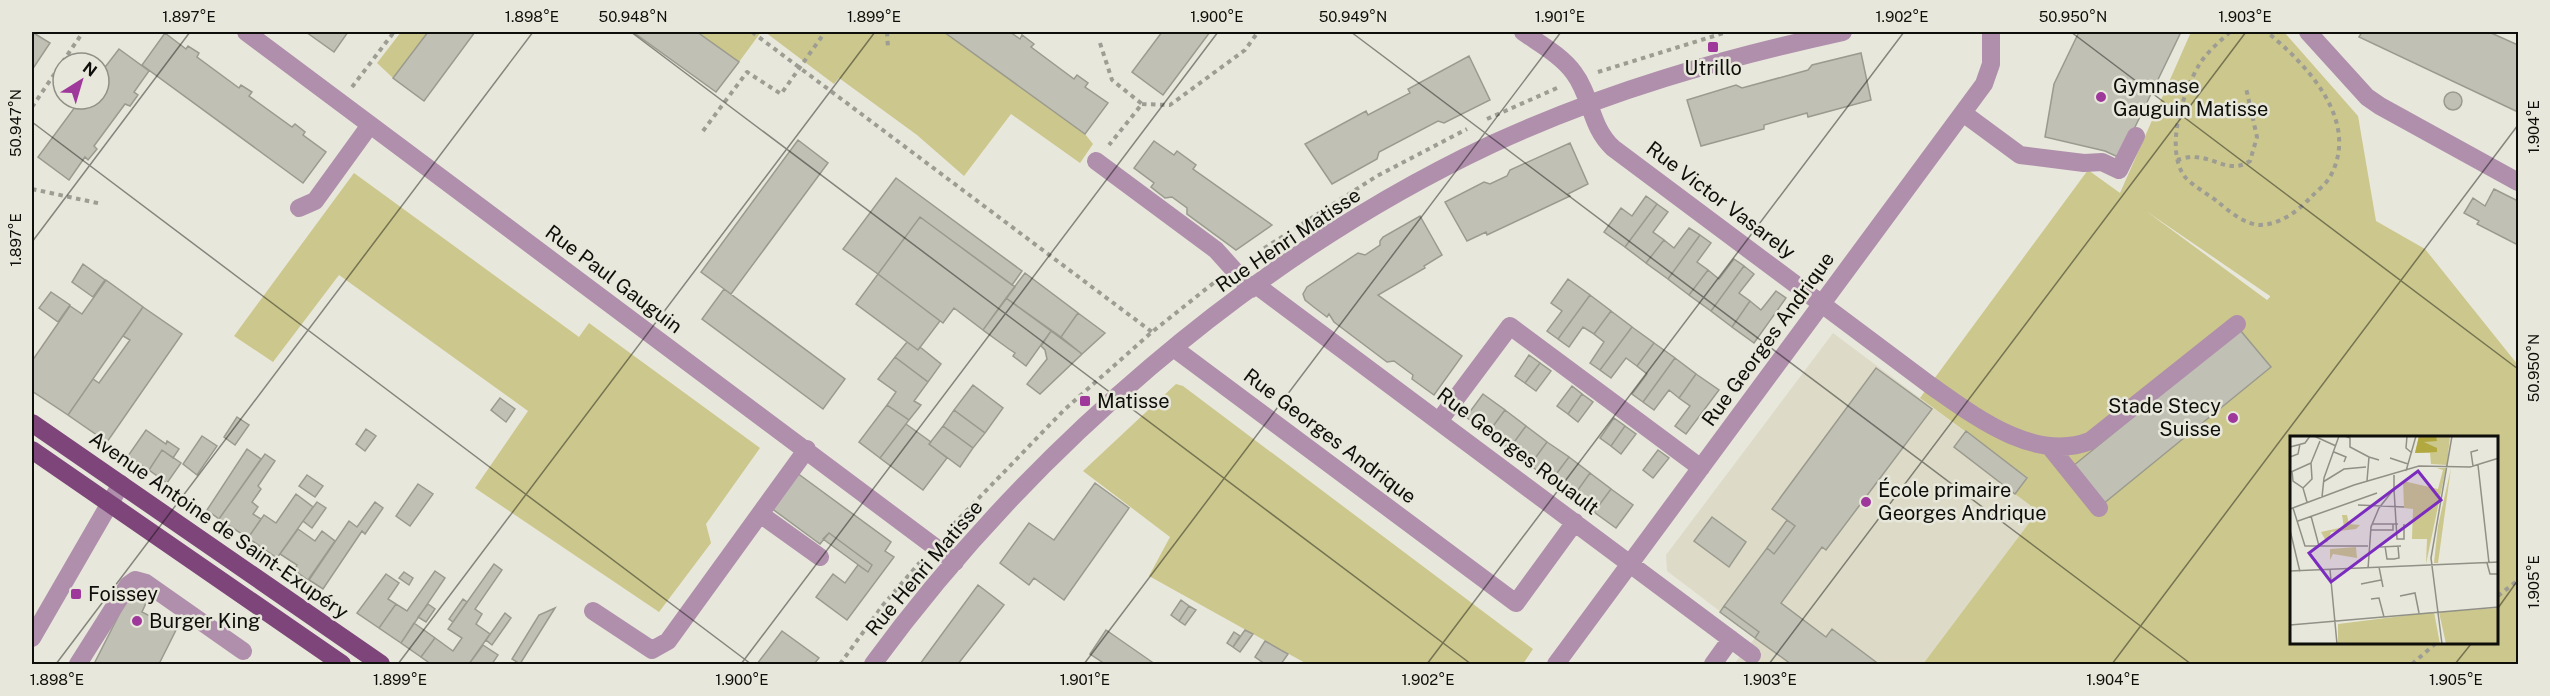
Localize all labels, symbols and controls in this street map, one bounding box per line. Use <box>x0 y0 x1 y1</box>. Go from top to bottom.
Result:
text: 1.897°E <box>162 8 216 25</box>
text: 1.898°E <box>505 8 559 25</box>
text: 50.948°N <box>599 8 667 25</box>
text: 1.899°E <box>847 8 901 25</box>
text: 1.900°E <box>1190 8 1244 25</box>
text: 50.949°N <box>1319 8 1387 25</box>
text: 1.901°E <box>1535 8 1585 25</box>
text: 1.902°E <box>1875 8 1929 25</box>
text: 50.950°N <box>2039 8 2107 25</box>
text: 1.903°E <box>2218 8 2272 25</box>
marker: Utrillo <box>1706 40 1720 54</box>
north arrow <box>51 51 111 111</box>
place label: Utrillo <box>1684 56 1742 80</box>
text: N <box>79 58 100 81</box>
place label: Gymnase Gauguin Matisse <box>2113 74 2268 121</box>
text: 50.947°N <box>7 89 24 157</box>
marker: Gymnase Gauguin Matisse <box>2094 90 2108 104</box>
text: 1.904°E <box>2525 100 2542 154</box>
street label: Rue Victor Vasarely <box>1642 136 1801 264</box>
street label: Rue Henri Matisse <box>1211 183 1365 297</box>
text: 1.897°E <box>7 213 24 267</box>
street label: Rue Paul Gauguin <box>541 220 687 338</box>
street label: Rue Georges Andrique <box>1697 247 1839 431</box>
text: 50.950°N <box>2525 334 2542 402</box>
street label: Rue Georges Andrique <box>1239 363 1421 509</box>
street label: Rue Georges Rouault <box>1432 382 1604 520</box>
place label: Matisse <box>1097 389 1170 413</box>
marker: Matisse <box>1078 394 1092 408</box>
place label: Stade Stecy Suisse <box>2108 394 2221 441</box>
marker: Stade Stecy Suisse <box>2226 411 2240 425</box>
street label: Avenue Antoine de Saint-Exupéry <box>85 426 353 624</box>
inset map <box>2290 436 2499 645</box>
place label: École primaire Georges Andrique <box>1878 477 2047 525</box>
street label: Rue Henri Matisse <box>860 495 988 641</box>
marker: École primaire Georges Andrique <box>1859 495 1873 509</box>
text: 1.905°E <box>2525 555 2542 609</box>
place label: Foissey <box>88 582 158 606</box>
marker: Foissey <box>69 587 83 601</box>
place label: Burger King <box>149 609 260 633</box>
marker: Burger King <box>130 614 144 628</box>
text: 1.898°E <box>30 671 84 688</box>
text: 1.899°E <box>373 671 427 688</box>
text: 1.900°E <box>715 671 769 688</box>
text: 1.901°E <box>1060 671 1110 688</box>
text: 1.902°E <box>1401 671 1455 688</box>
text: 1.903°E <box>1743 671 1797 688</box>
text: 1.904°E <box>2086 671 2140 688</box>
text: 1.905°E <box>2429 671 2483 688</box>

